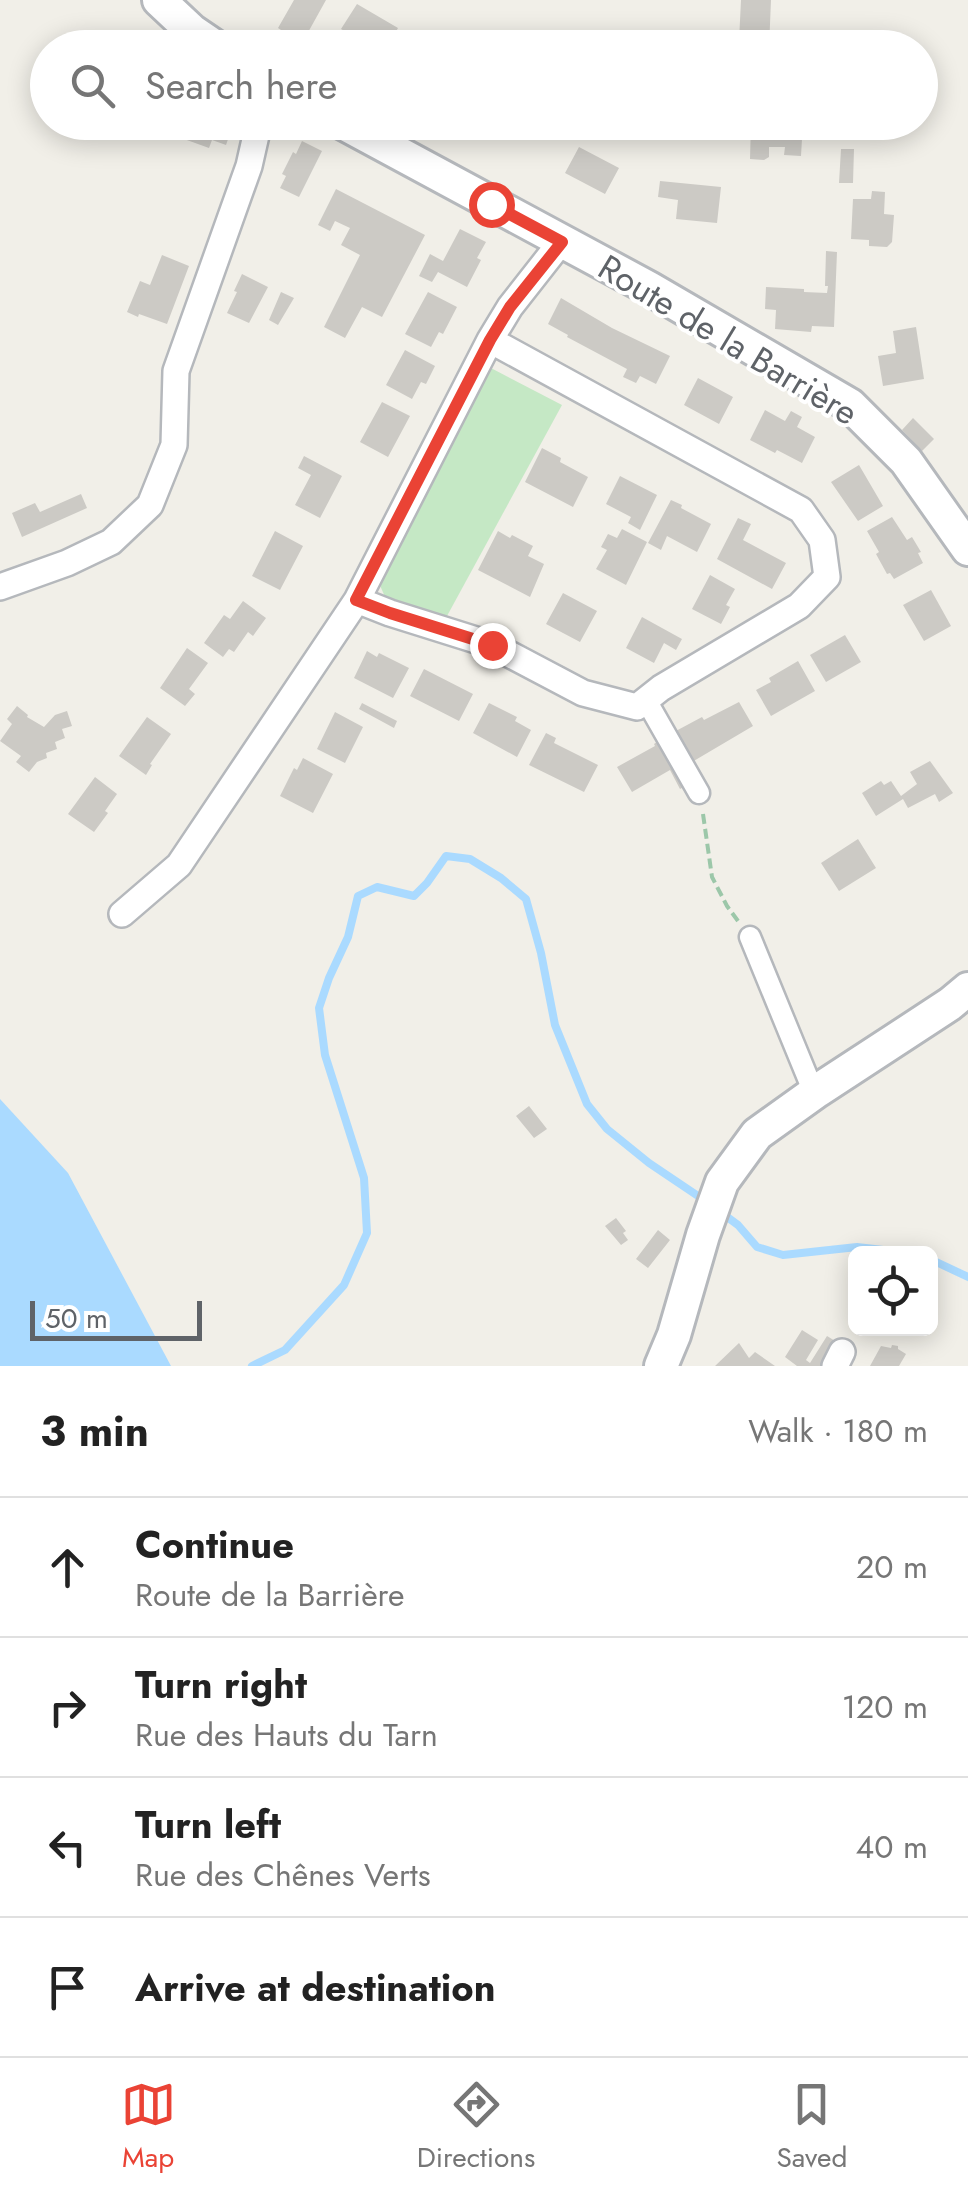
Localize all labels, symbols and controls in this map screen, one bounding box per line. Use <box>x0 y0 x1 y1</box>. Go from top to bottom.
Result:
search box <box>30 30 938 140</box>
icon: search <box>65 58 120 113</box>
text: Search here <box>145 58 337 113</box>
route start <box>469 182 515 228</box>
street label: Route de la Barrière <box>589 243 867 437</box>
route end <box>470 623 516 669</box>
map controls <box>848 1246 938 1336</box>
button: locate <box>848 1246 938 1336</box>
scale bar <box>30 1296 202 1340</box>
text: 50 m <box>45 1298 108 1339</box>
text: 3 min <box>40 1401 149 1462</box>
text: Walk · 180 m <box>748 1408 928 1454</box>
text: Continue <box>135 1517 294 1572</box>
icon: ahead <box>40 1540 95 1595</box>
text: 20 m <box>856 1544 928 1590</box>
text: Route de la Barrière <box>135 1572 405 1618</box>
text: Turn right <box>135 1657 307 1712</box>
icon: right <box>40 1680 95 1735</box>
text: 120 m <box>842 1684 928 1730</box>
text: Rue des Hauts du Tarn <box>135 1712 438 1758</box>
text: Turn left <box>135 1797 281 1852</box>
icon: left <box>40 1820 95 1875</box>
text: 40 m <box>856 1824 928 1870</box>
text: Rue des Chênes Verts <box>135 1852 431 1898</box>
icon: arrive <box>40 1960 95 2015</box>
text: Arrive at destination <box>135 1960 496 2015</box>
tab: Map <box>121 2077 176 2178</box>
tab: Directions <box>417 2077 535 2178</box>
tab: Saved <box>776 2077 847 2178</box>

